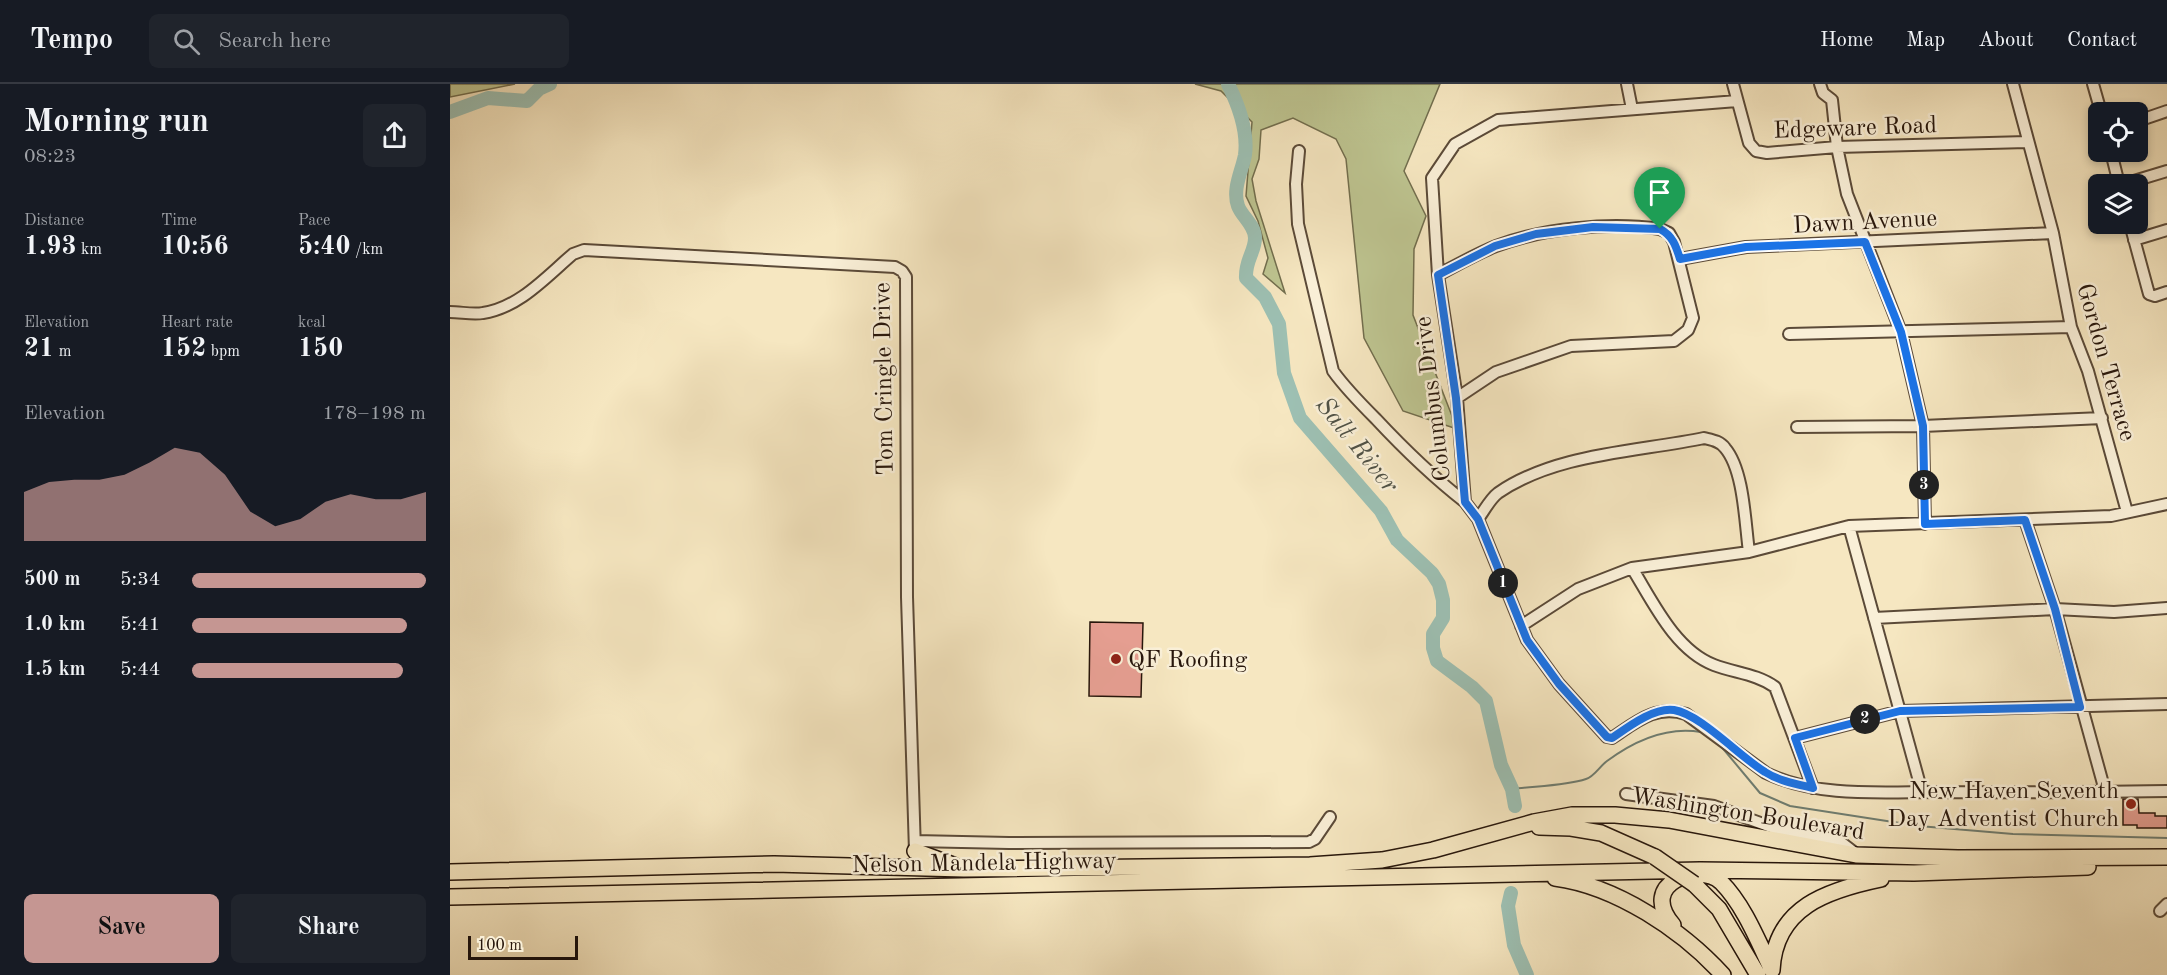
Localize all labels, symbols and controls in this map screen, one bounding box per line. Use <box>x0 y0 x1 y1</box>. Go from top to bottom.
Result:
search box <box>149 14 569 68</box>
icon: search <box>170 25 203 58</box>
text: Tempo <box>30 27 113 55</box>
text: Search here <box>218 30 331 52</box>
text: Home <box>1820 30 1873 51</box>
text: Map <box>1906 30 1945 51</box>
text: About <box>1978 30 2034 51</box>
text: Contact <box>2067 30 2137 51</box>
map controls <box>2088 102 2148 234</box>
button: locate <box>2088 102 2148 162</box>
button: share <box>363 104 426 167</box>
text: Morning run <box>24 106 209 139</box>
street label: Edgeware Road <box>1773 114 1937 144</box>
text: 08:23 <box>24 147 76 167</box>
pin <box>1634 167 1685 229</box>
button: layers <box>2088 174 2148 234</box>
icon: arrive <box>1643 176 1676 209</box>
street label: Dawn Avenue <box>1792 207 1938 239</box>
text: Distance <box>24 213 84 229</box>
text: Time <box>161 213 197 229</box>
text: Pace <box>298 213 330 229</box>
text: 1.93 <box>24 234 77 260</box>
text: 10:56 <box>161 234 229 260</box>
text: 5:40 <box>298 234 351 260</box>
text: km <box>77 242 102 258</box>
text: /km <box>351 242 383 258</box>
street label: Gordon Terrace <box>2071 281 2139 444</box>
street label: Tom Cringle Drive <box>871 282 899 476</box>
text: Elevation <box>24 315 89 331</box>
text: Heart rate <box>161 315 233 331</box>
text: kcal <box>298 315 326 331</box>
street label: Columbus Drive <box>1412 315 1456 483</box>
text: 21 <box>24 336 54 362</box>
text: 152 <box>161 336 206 362</box>
text: 150 <box>298 336 343 362</box>
text: m <box>54 344 71 360</box>
text: bpm <box>206 344 240 360</box>
water label: Salt River <box>1310 393 1403 499</box>
text: Elevation <box>24 404 105 424</box>
text: 178–198 m <box>323 404 426 424</box>
pin: 3 <box>1909 470 1939 500</box>
text: 3 <box>1919 477 1929 493</box>
pin: 1 <box>1488 568 1518 598</box>
text: 500 m <box>24 570 80 590</box>
text: 5:34 <box>120 570 160 590</box>
text: 1 <box>1498 575 1508 591</box>
text: 1.0 km <box>24 615 86 635</box>
text: 5:41 <box>120 615 160 635</box>
place label: QF Roofing <box>1128 649 1247 673</box>
marker: QF Roofing <box>1109 652 1123 666</box>
text: 1.5 km <box>24 660 86 680</box>
text: 5:44 <box>120 660 160 680</box>
pin: 2 <box>1850 704 1880 734</box>
text: 2 <box>1860 711 1870 727</box>
place label: New Haven Seventh Day Adventist Church <box>1887 780 2119 832</box>
street label: Washington Boulevard <box>1629 785 1866 845</box>
marker: New Haven Seventh Day Adventist Church <box>2124 797 2138 811</box>
street label: Nelson Mandela Highway <box>851 850 1117 878</box>
button: Save <box>24 894 219 963</box>
button: Share <box>231 894 426 963</box>
scale bar <box>468 933 578 960</box>
text: 100 m <box>477 938 522 954</box>

